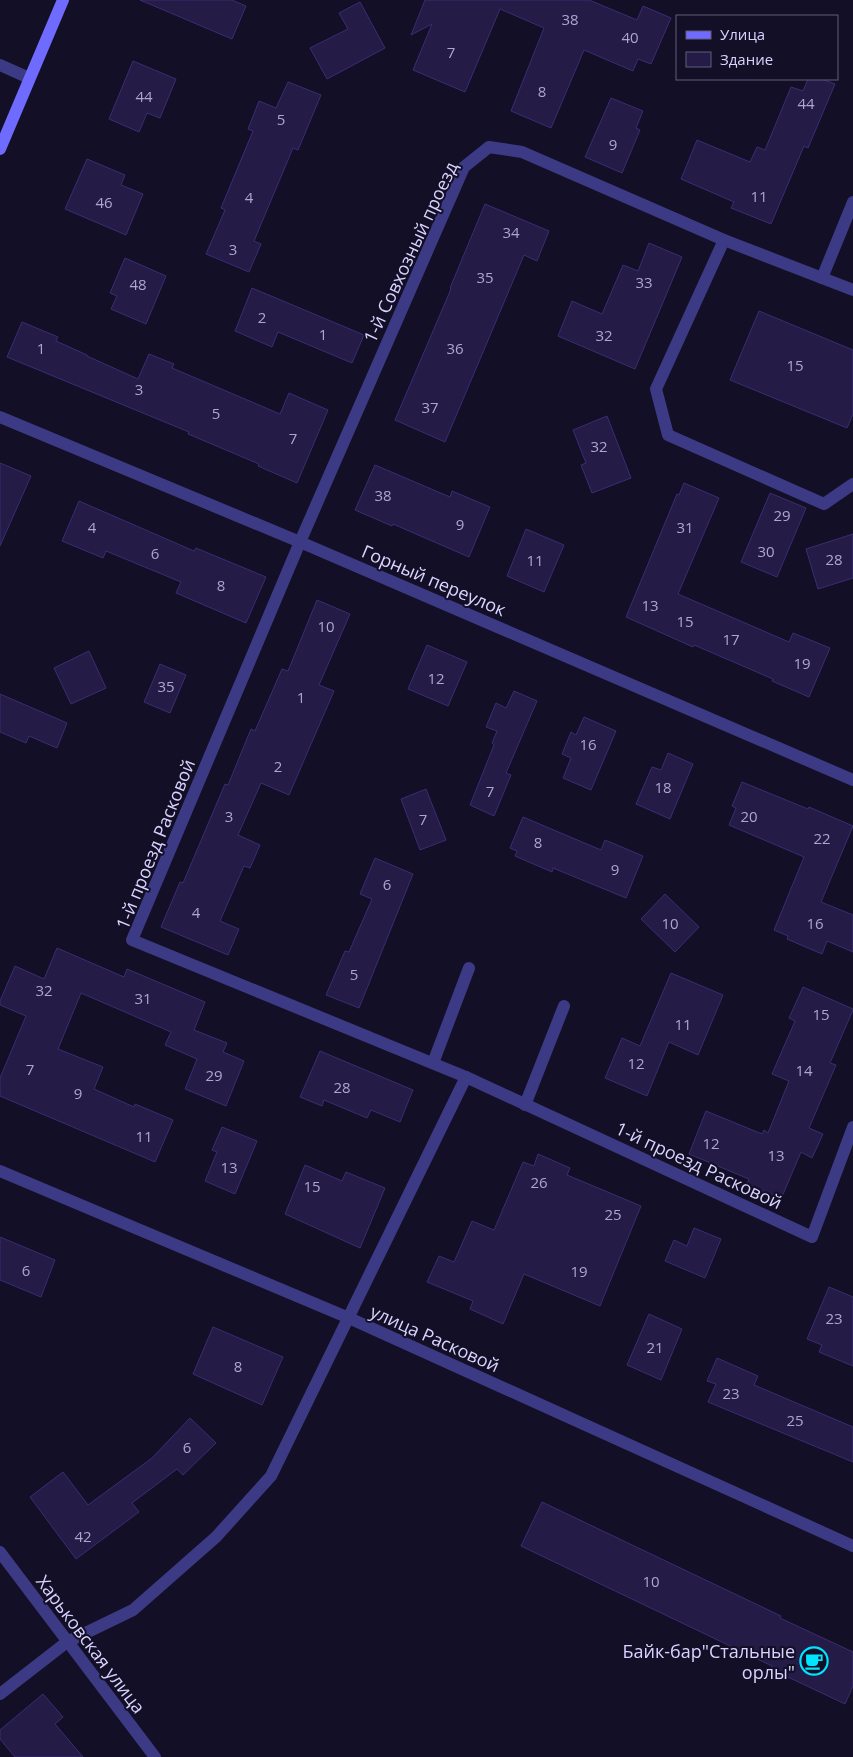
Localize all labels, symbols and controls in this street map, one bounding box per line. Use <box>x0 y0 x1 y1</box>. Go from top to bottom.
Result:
house number: 38 <box>561 9 579 29</box>
legend <box>676 15 838 80</box>
text: Улица <box>720 24 765 44</box>
house number: 40 <box>621 27 639 47</box>
house number: 7 <box>447 42 455 62</box>
text: Здание <box>720 49 773 69</box>
house number: 8 <box>538 81 546 101</box>
house number: 44 <box>135 86 153 106</box>
house number: 44 <box>797 93 815 113</box>
house number: 5 <box>277 109 285 129</box>
house number: 9 <box>609 134 617 154</box>
street label: 1-й Совхозный проезд <box>357 158 463 346</box>
house number: 11 <box>750 186 768 206</box>
house number: 4 <box>245 187 254 207</box>
house number: 46 <box>95 192 113 212</box>
house number: 34 <box>502 222 520 242</box>
house number: 3 <box>229 239 237 259</box>
house number: 35 <box>476 267 494 287</box>
house number: 33 <box>635 272 653 292</box>
house number: 48 <box>129 274 147 294</box>
house number: 2 <box>258 307 266 327</box>
house number: 1 <box>319 324 327 344</box>
house number: 32 <box>595 325 613 345</box>
house number: 1 <box>37 338 45 358</box>
house number: 36 <box>446 338 464 358</box>
house number: 15 <box>786 355 804 375</box>
house number: 3 <box>135 379 143 399</box>
house number: 37 <box>421 397 439 417</box>
house number: 5 <box>212 403 220 423</box>
house number: 7 <box>289 428 297 448</box>
house number: 32 <box>590 436 608 456</box>
house number: 38 <box>374 485 392 505</box>
house number: 29 <box>773 505 791 525</box>
house number: 9 <box>456 514 464 534</box>
house number: 4 <box>88 517 97 537</box>
house number: 31 <box>676 517 694 537</box>
street label: Горный переулок <box>358 539 510 621</box>
house number: 30 <box>757 541 775 561</box>
house number: 6 <box>151 543 159 563</box>
house number: 28 <box>825 549 843 569</box>
house number: 11 <box>526 550 544 570</box>
house number: 8 <box>217 575 225 595</box>
house number: 13 <box>641 595 659 615</box>
house number: 15 <box>676 611 694 631</box>
house number: 10 <box>317 616 335 636</box>
house number: 17 <box>722 629 740 649</box>
house number: 19 <box>793 653 811 673</box>
house number: 12 <box>427 668 445 688</box>
house number: 35 <box>157 676 175 696</box>
house number: 1 <box>297 687 305 707</box>
house number: 16 <box>579 734 597 754</box>
street label: 1-й проезд Расковой <box>110 755 200 933</box>
house number: 2 <box>274 756 282 776</box>
house number: 18 <box>654 777 672 797</box>
house number: 7 <box>486 781 494 801</box>
house number: 3 <box>225 806 233 826</box>
house number: 20 <box>740 806 758 826</box>
house number: 7 <box>419 809 427 829</box>
house number: 22 <box>813 828 831 848</box>
house number: 8 <box>534 832 542 852</box>
house number: 9 <box>611 859 619 879</box>
house number: 6 <box>383 874 391 894</box>
house number: 4 <box>192 902 201 922</box>
house number: 10 <box>661 913 679 933</box>
house number: 16 <box>806 913 824 933</box>
house number: 5 <box>350 964 358 984</box>
house number: 32 <box>35 980 53 1000</box>
house number: 31 <box>134 988 152 1008</box>
house number: 15 <box>812 1004 830 1024</box>
house number: 11 <box>674 1014 692 1034</box>
house number: 12 <box>627 1053 645 1073</box>
house number: 7 <box>26 1059 34 1079</box>
house number: 14 <box>795 1060 813 1080</box>
house number: 29 <box>205 1065 223 1085</box>
house number: 28 <box>333 1077 351 1097</box>
house number: 9 <box>74 1083 82 1103</box>
street label: 1-й проезд Расковой <box>612 1116 786 1214</box>
house number: 11 <box>135 1126 153 1146</box>
house number: 12 <box>702 1133 720 1153</box>
house number: 13 <box>767 1145 785 1165</box>
house number: 13 <box>220 1157 238 1177</box>
house number: 26 <box>530 1172 548 1192</box>
house number: 15 <box>303 1176 321 1196</box>
house number: 25 <box>604 1204 622 1224</box>
house number: 6 <box>22 1260 30 1280</box>
house number: 19 <box>570 1261 588 1281</box>
street label: улица Расковой <box>367 1299 503 1377</box>
house number: 23 <box>825 1308 843 1328</box>
house number: 21 <box>646 1337 664 1357</box>
house number: 8 <box>234 1356 242 1376</box>
house number: 23 <box>722 1383 740 1403</box>
house number: 25 <box>786 1410 804 1430</box>
house number: 6 <box>183 1437 191 1457</box>
house number: 42 <box>74 1526 92 1546</box>
street label: Харьковская улица <box>31 1570 151 1718</box>
house number: 10 <box>642 1571 660 1591</box>
place label: Байк-бар"Стальные орлы" <box>623 1639 795 1684</box>
cafe icon: Байк-бар"Стальные орлы" <box>799 1646 829 1676</box>

